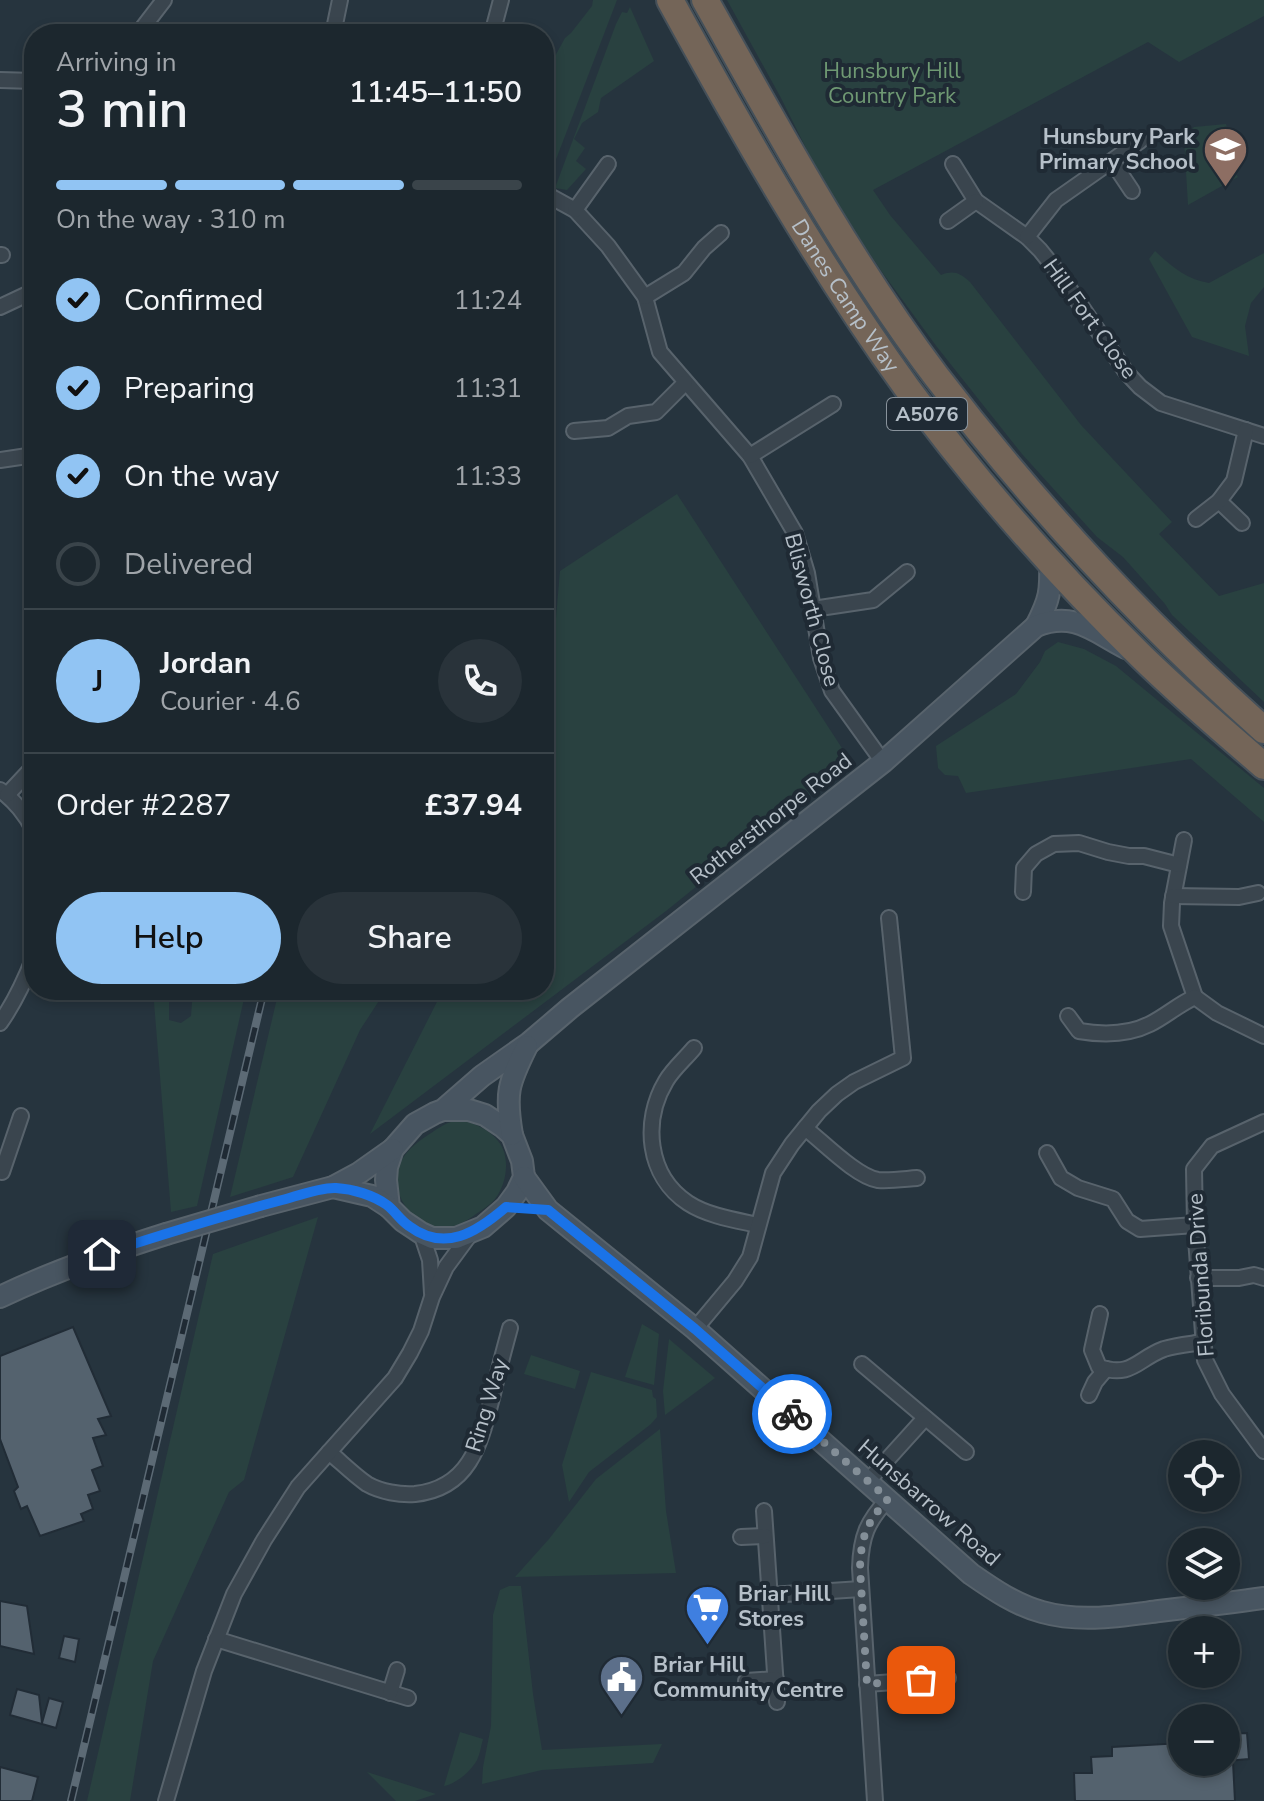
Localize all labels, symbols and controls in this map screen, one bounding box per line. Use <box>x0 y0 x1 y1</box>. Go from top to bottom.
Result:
text: Arriving in <box>56 45 177 80</box>
park label: Hunsbury Hill Country Park <box>823 56 961 111</box>
text: 11:45–11:50 <box>349 72 522 113</box>
text: 3 min <box>56 74 189 145</box>
place label: Hunsbury Park Primary School <box>1039 122 1196 177</box>
school or university icon: Hunsbury Park Primary School <box>1202 126 1250 189</box>
text: On the way · 310 m <box>56 202 285 237</box>
street label: Danes Camp Way <box>784 214 907 379</box>
street label: Hill Fort Close <box>1036 253 1144 385</box>
icon: check <box>56 278 100 322</box>
text: Confirmed <box>124 280 264 321</box>
text: 11:24 <box>454 283 522 318</box>
icon: check <box>56 366 100 410</box>
text: Preparing <box>124 368 255 409</box>
text: 11:31 <box>454 371 522 406</box>
road number: A5076 <box>887 398 967 430</box>
icon: check <box>56 454 100 498</box>
text: On the way <box>124 456 279 497</box>
text: 11:33 <box>454 459 522 494</box>
street label: Blisworth Close <box>777 530 847 690</box>
text: Delivered <box>124 544 253 585</box>
button: phone <box>438 639 522 723</box>
text: Jordan <box>160 643 251 684</box>
text: J <box>93 661 103 702</box>
text: Courier · 4.6 <box>160 684 301 719</box>
street label: Rothersthorpe Road <box>684 746 858 892</box>
text: Order #2287 <box>56 785 231 826</box>
text: £37.94 <box>425 785 522 826</box>
button: Help <box>56 892 281 984</box>
button: Share <box>297 892 522 984</box>
street label: Floribunda Drive <box>1180 1192 1222 1358</box>
pin <box>68 1220 136 1288</box>
icon: home <box>80 1232 124 1276</box>
street label: Ring Way <box>459 1354 516 1456</box>
courier <box>752 1374 832 1454</box>
icon: bike <box>770 1392 814 1436</box>
street label: Hunsbarrow Road <box>851 1433 1007 1573</box>
map controls <box>1168 1440 1240 1776</box>
button: locate <box>1168 1440 1240 1512</box>
button: layers <box>1168 1528 1240 1600</box>
place label: Briar Hill Stores <box>738 1579 831 1634</box>
supermarket icon: Briar Hill Stores <box>683 1583 731 1646</box>
button: + <box>1168 1616 1240 1688</box>
pin <box>887 1646 955 1714</box>
place label: Briar Hill Community Centre <box>653 1650 844 1705</box>
public building icon: Briar Hill Community Centre <box>598 1654 646 1717</box>
icon: bag <box>899 1658 943 1702</box>
button: − <box>1168 1704 1240 1776</box>

